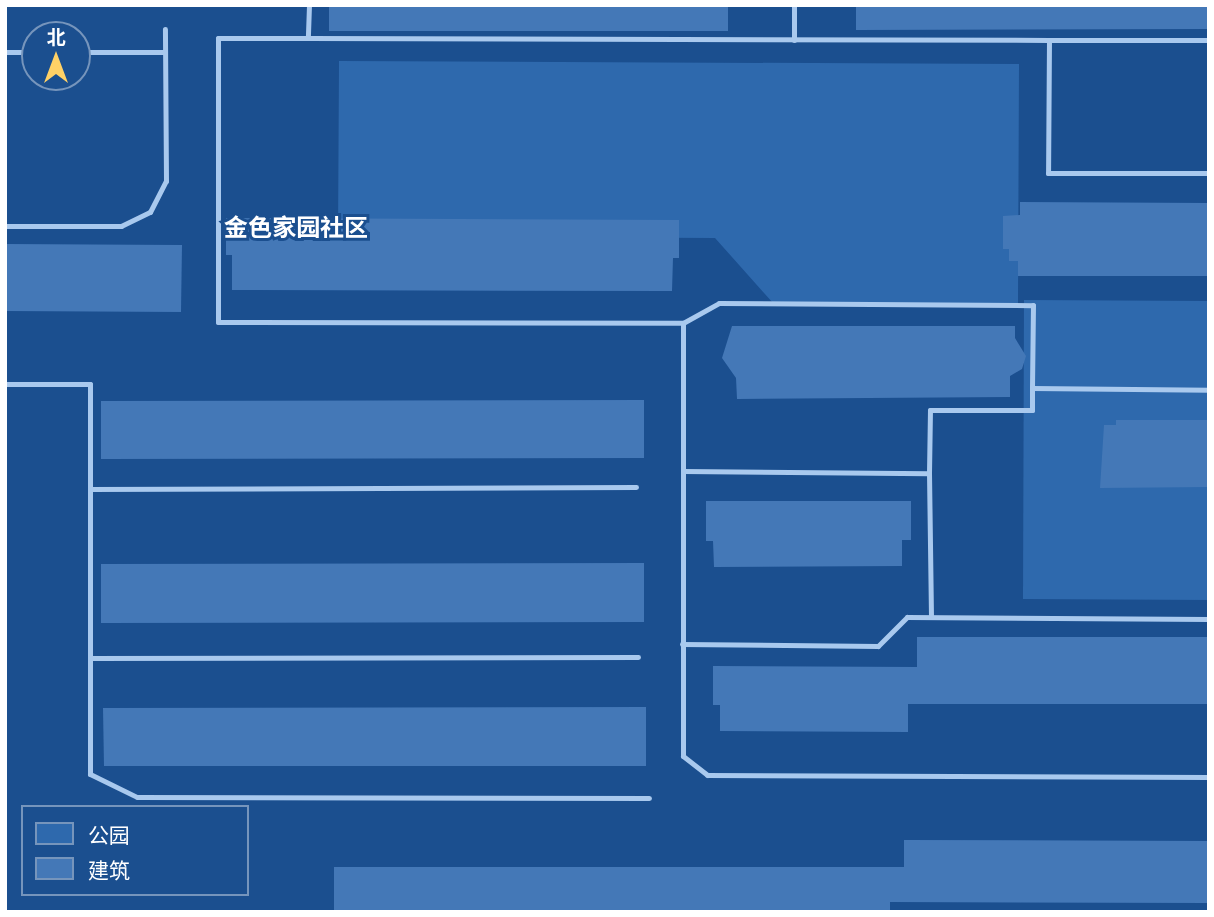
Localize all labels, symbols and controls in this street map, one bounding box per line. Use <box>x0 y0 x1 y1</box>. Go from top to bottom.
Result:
north arrow <box>21 21 91 91</box>
text: 北 <box>46 24 66 50</box>
district label: 金色家园社区 <box>224 213 368 241</box>
legend <box>21 805 248 896</box>
text: 公园 <box>88 821 130 849</box>
text: 建筑 <box>88 856 130 884</box>

